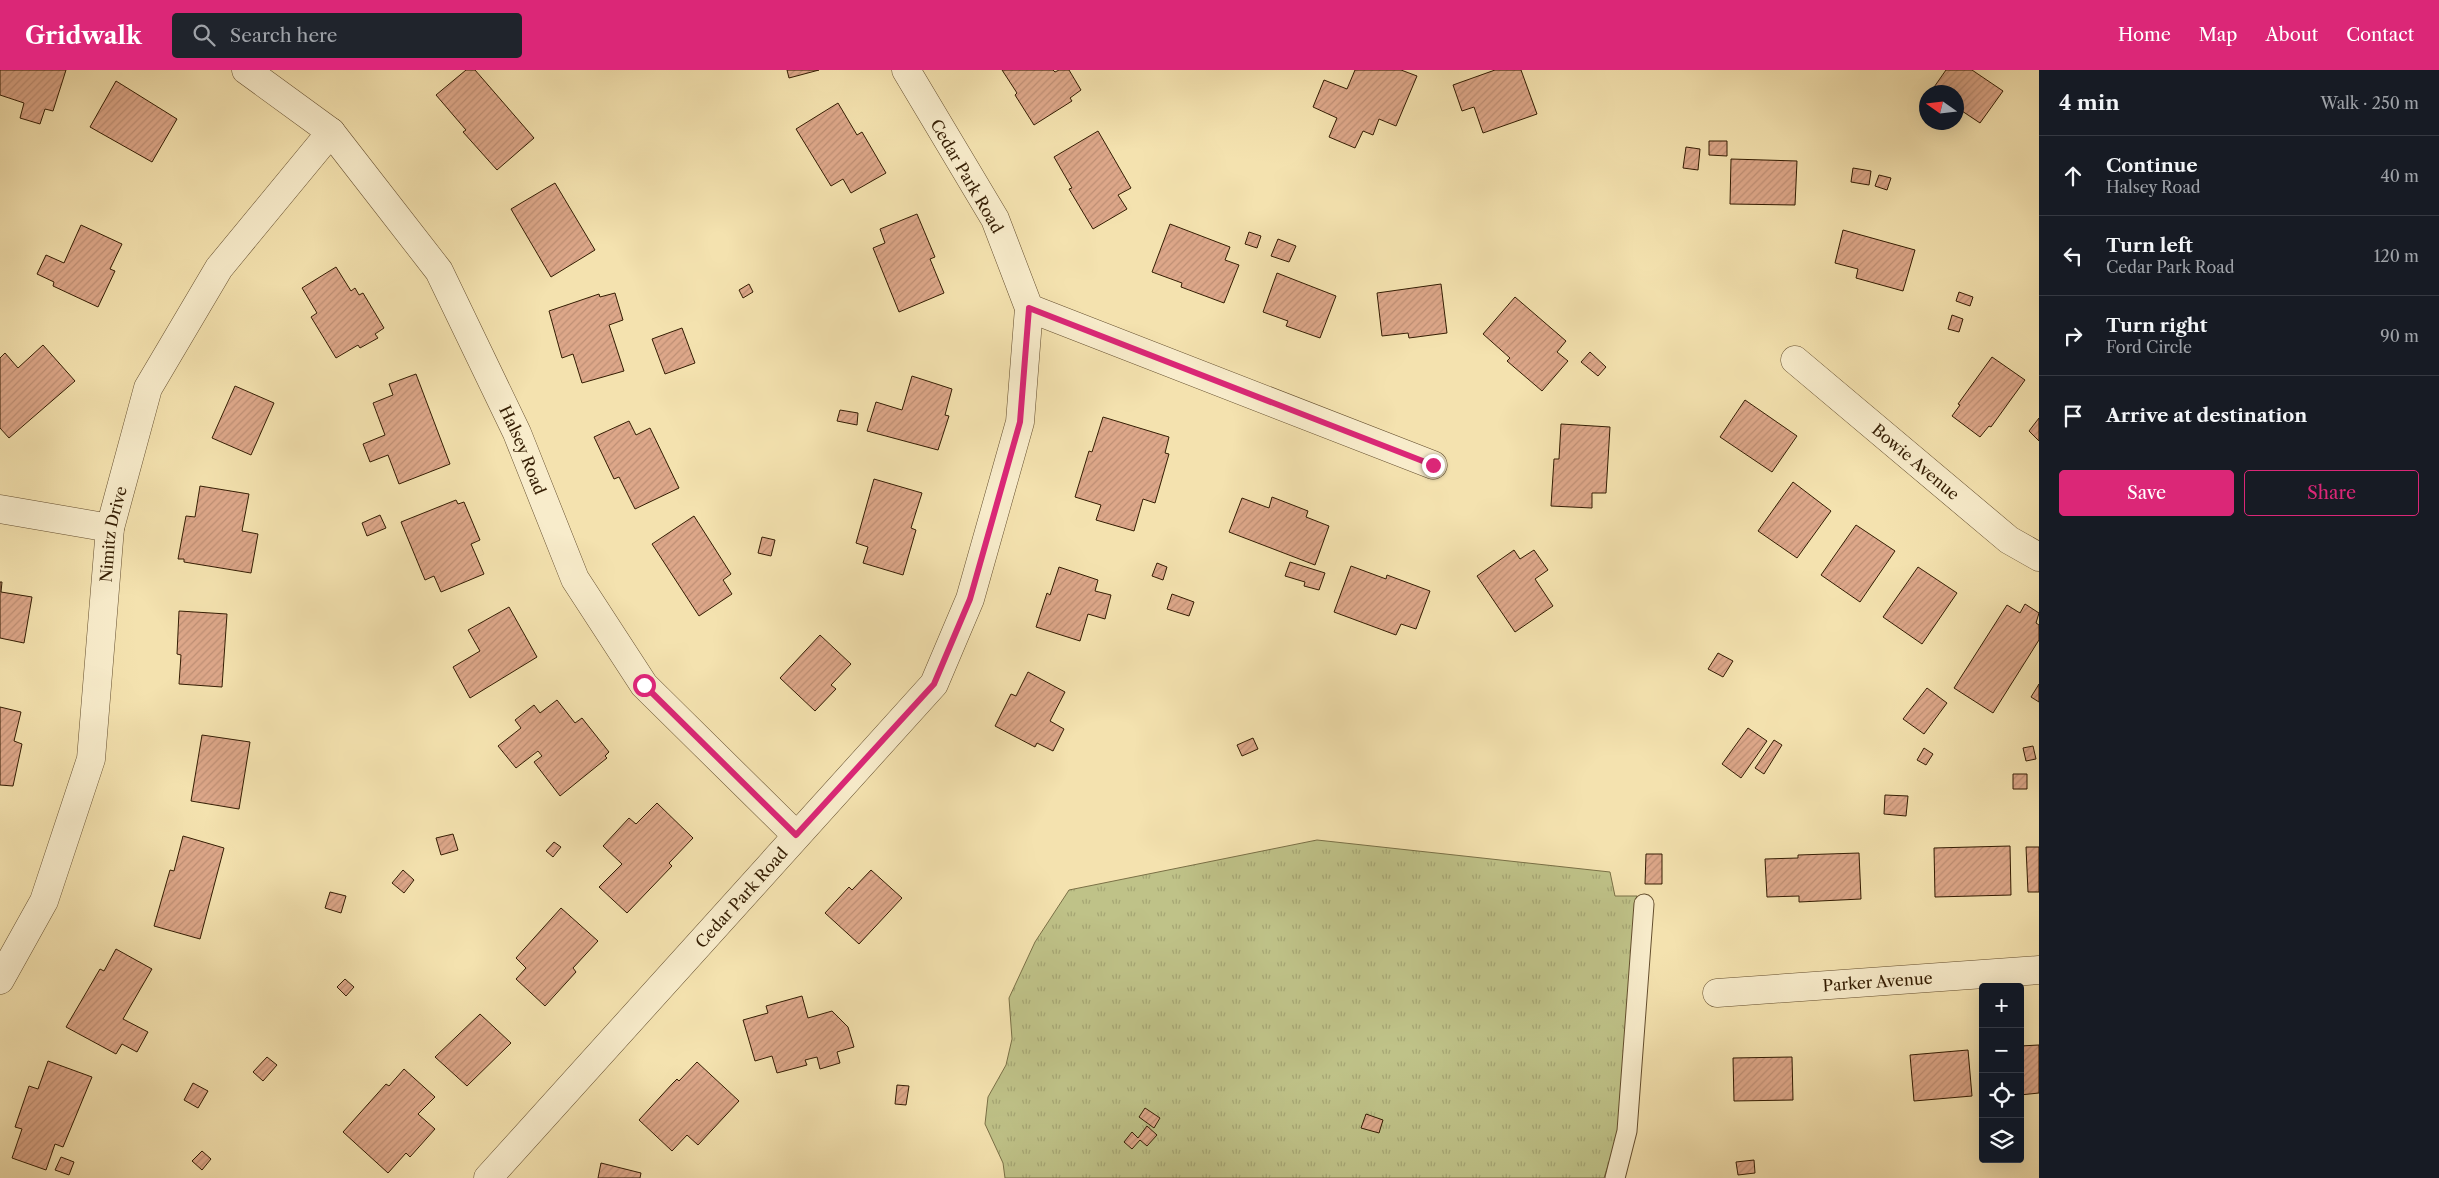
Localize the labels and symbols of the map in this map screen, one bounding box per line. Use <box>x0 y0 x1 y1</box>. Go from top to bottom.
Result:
north arrow <box>1919 85 1964 130</box>
street label: Cedar Park Road <box>926 115 1008 237</box>
street label: Halsey Road <box>495 402 551 498</box>
street label: Bowie Avenue <box>1868 419 1964 504</box>
route end <box>1422 454 1445 477</box>
street label: Nimitz Drive <box>96 484 131 583</box>
route start <box>633 674 656 697</box>
street label: Cedar Park Road <box>691 843 792 952</box>
street label: Parker Avenue <box>1822 968 1933 995</box>

